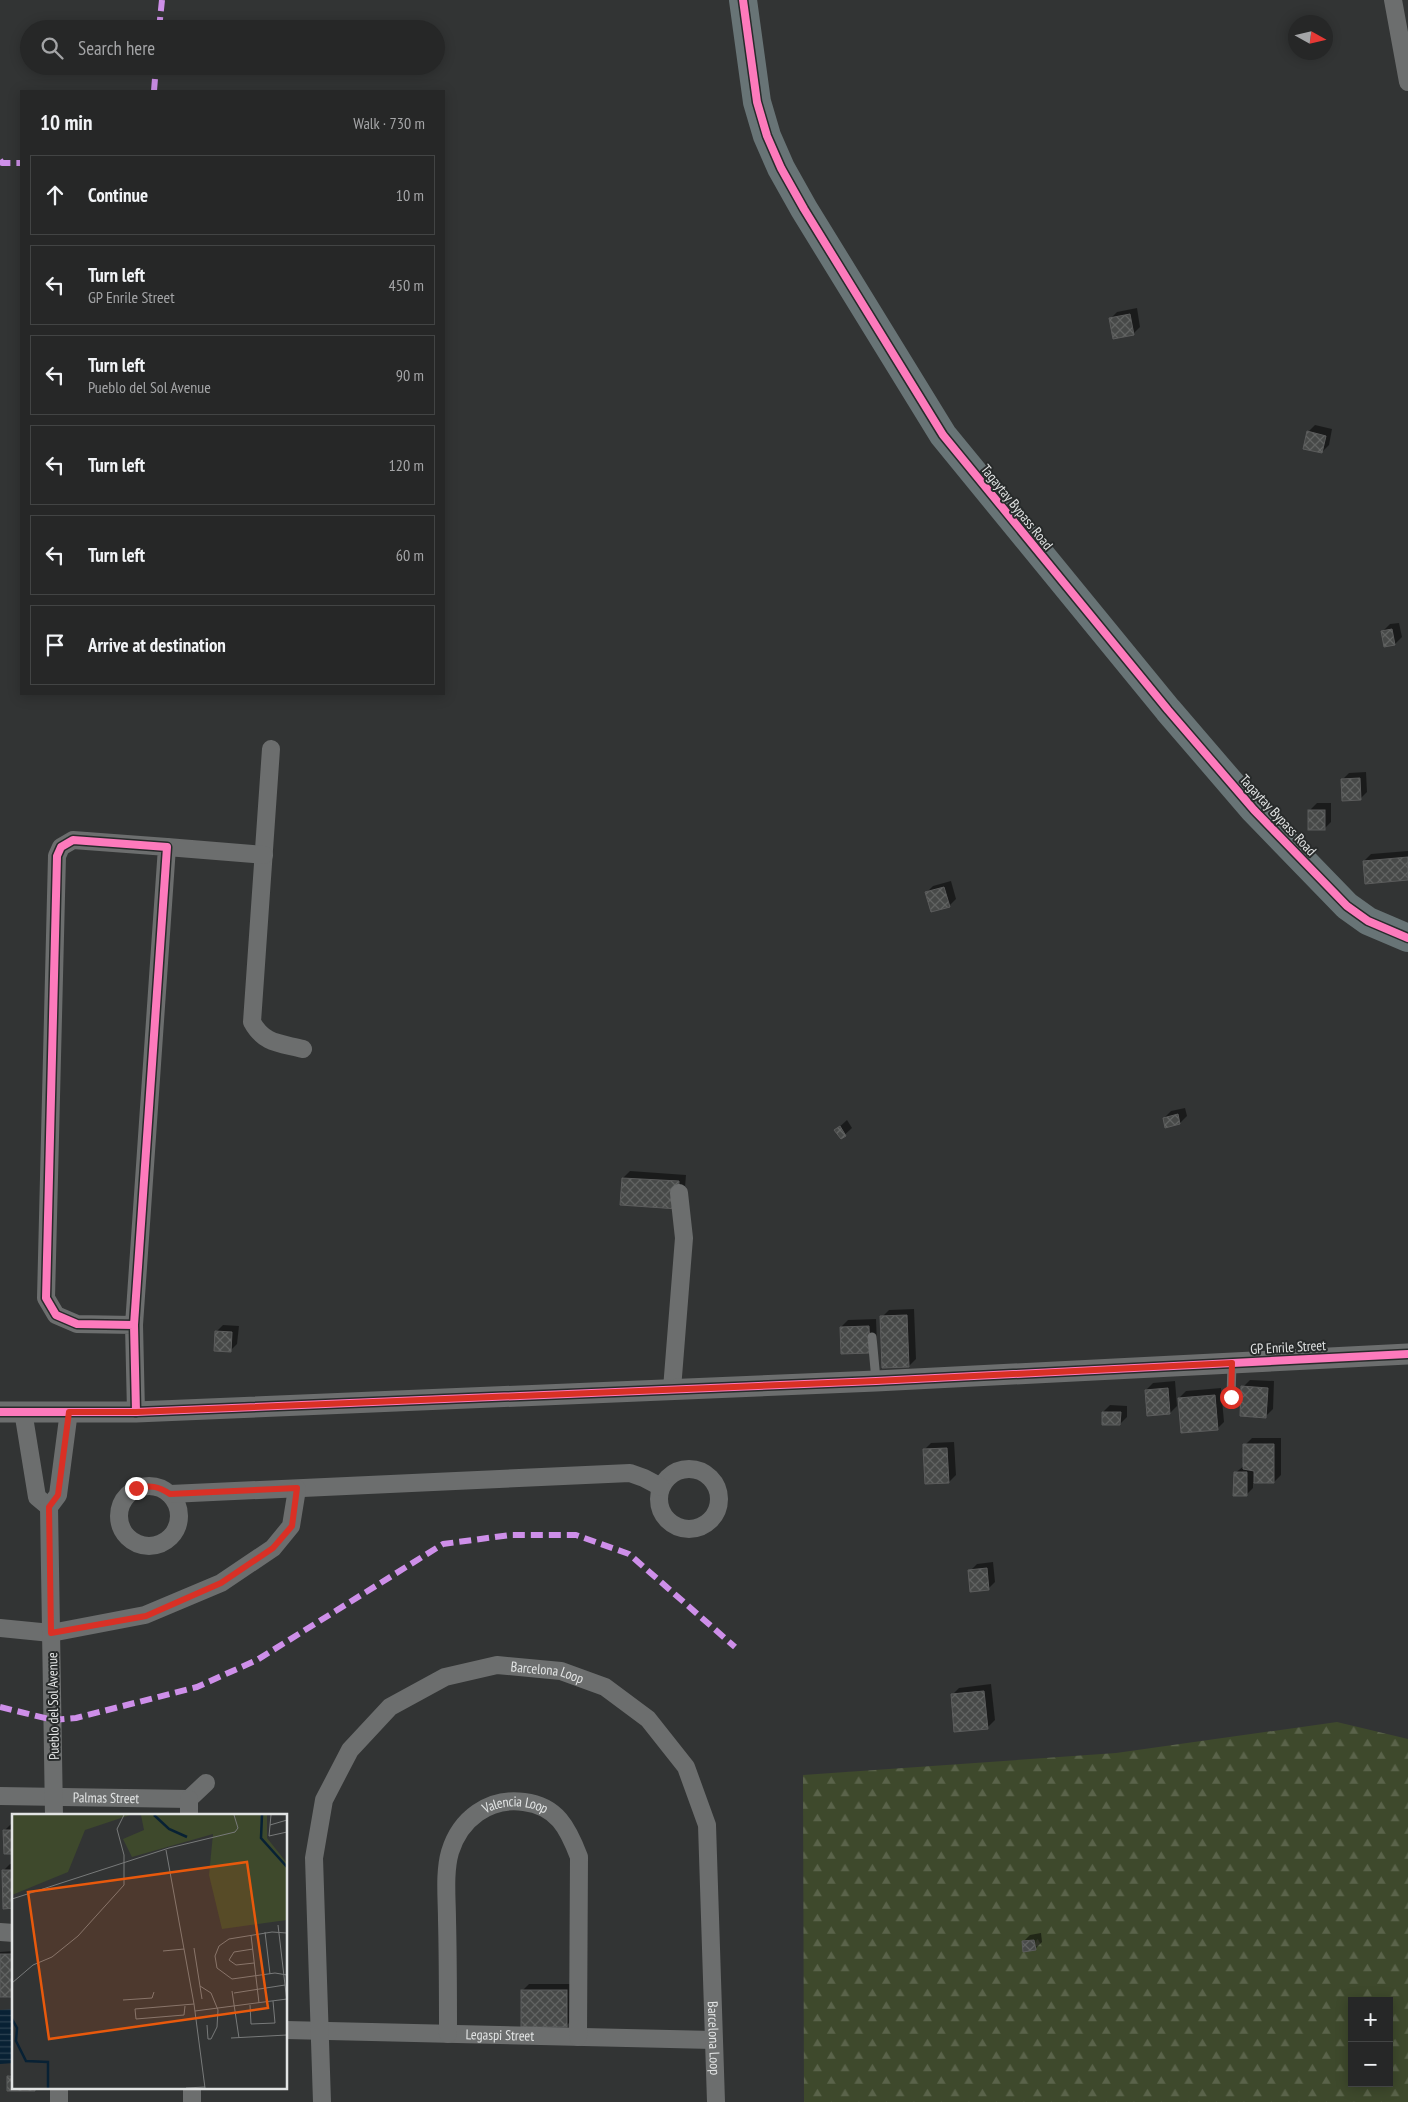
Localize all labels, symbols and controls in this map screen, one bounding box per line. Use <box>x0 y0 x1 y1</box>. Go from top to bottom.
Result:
north arrow <box>1288 15 1333 60</box>
search box <box>20 20 445 75</box>
icon: search <box>38 34 66 62</box>
text: Search here <box>78 36 155 60</box>
text: 10 min <box>40 109 92 136</box>
text: Walk · 730 m <box>353 113 425 133</box>
icon: ahead <box>41 181 69 209</box>
text: Continue <box>88 183 148 207</box>
text: 10 m <box>396 185 424 205</box>
text: Turn left <box>88 263 145 287</box>
icon: left <box>41 271 69 299</box>
text: 450 m <box>389 275 424 295</box>
text: GP Enrile Street <box>88 287 175 307</box>
text: Turn left <box>88 353 145 377</box>
icon: left <box>41 361 69 389</box>
text: 90 m <box>396 365 424 385</box>
text: Pueblo del Sol Avenue <box>88 377 211 397</box>
icon: left <box>41 451 69 479</box>
text: Turn left <box>88 453 145 477</box>
text: 120 m <box>389 455 424 475</box>
street label: Tagaytay Bypass Road <box>977 461 1057 553</box>
icon: left <box>41 541 69 569</box>
text: Turn left <box>88 543 145 567</box>
text: 60 m <box>396 545 424 565</box>
icon: arrive <box>41 631 69 659</box>
text: Arrive at destination <box>88 633 226 657</box>
street label: Tagaytay Bypass Road <box>1236 771 1320 859</box>
street label: GP Enrile Street <box>1250 1336 1326 1358</box>
route start <box>1220 1386 1243 1409</box>
route end <box>125 1477 148 1500</box>
street label: Pueblo del Sol Avenue <box>43 1652 63 1760</box>
street label: Barcelona Loop <box>510 1657 586 1688</box>
street label: Palmas Street <box>73 1788 139 1807</box>
street label: Valencia Loop <box>478 1792 551 1818</box>
inset map <box>12 1814 288 2090</box>
map controls <box>1348 1997 1393 2087</box>
button: + <box>1348 1997 1393 2042</box>
street label: Barcelona Loop <box>704 2001 724 2076</box>
street label: Legaspi Street <box>466 2025 534 2045</box>
button: − <box>1348 2042 1393 2087</box>

